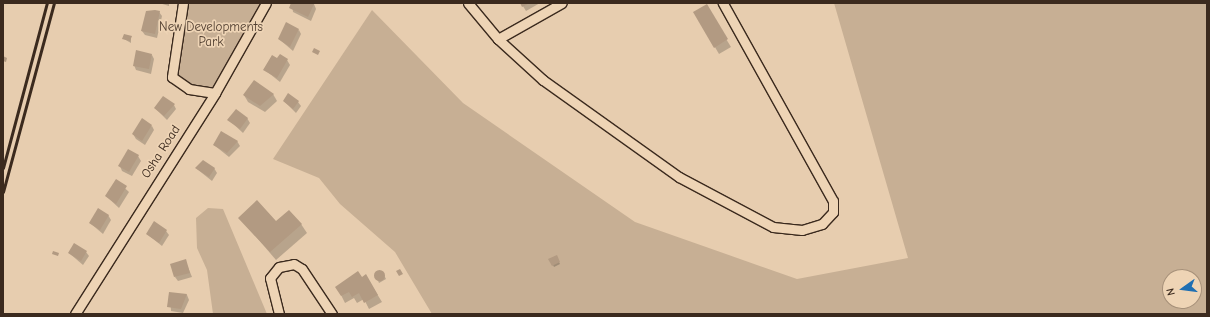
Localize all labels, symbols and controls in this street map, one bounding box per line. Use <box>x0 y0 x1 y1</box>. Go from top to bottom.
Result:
park label: New Developments Park <box>159 20 263 51</box>
street label: Osha Road <box>138 123 184 181</box>
north arrow <box>1162 269 1202 309</box>
text: N <box>1164 287 1178 297</box>

